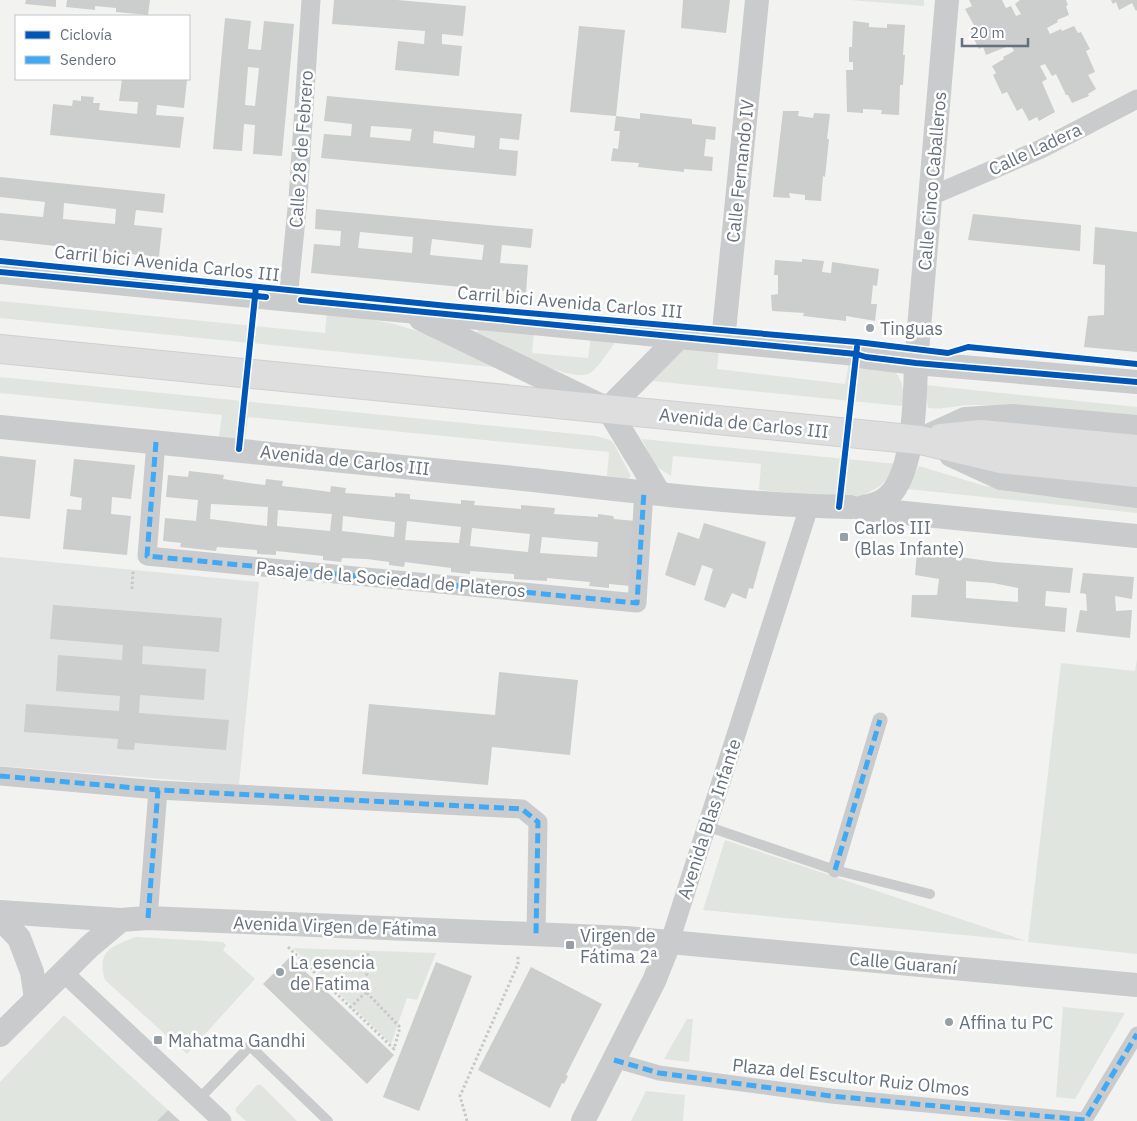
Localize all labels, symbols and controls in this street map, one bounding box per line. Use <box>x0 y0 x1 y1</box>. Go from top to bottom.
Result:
legend <box>15 15 190 80</box>
scale bar <box>962 15 1028 47</box>
text: 20 m <box>970 23 1005 42</box>
text: Ciclovía <box>60 25 112 44</box>
text: Sendero <box>60 50 116 69</box>
street label: Calle 28 de Febrero <box>284 69 318 229</box>
street label: Calle Cinco Caballeros <box>913 91 951 271</box>
street label: Calle Fernando IV <box>721 98 759 244</box>
street label: Calle Ladera <box>985 117 1085 180</box>
street label: Carril bici Avenida Carlos III <box>53 240 281 286</box>
street label: Carril bici Avenida Carlos III <box>456 281 684 323</box>
place label: Tinguas <box>880 317 943 340</box>
marker: Tinguas <box>864 322 876 334</box>
street label: Avenida de Carlos III <box>658 403 830 443</box>
street label: Avenida de Carlos III <box>259 440 431 480</box>
place label: Carlos III (Blas Infante) <box>854 516 965 560</box>
marker: Carlos III (Blas Infante) <box>838 531 850 543</box>
street label: Pasaje de la Sociedad de Plateros <box>255 556 527 602</box>
street label: Avenida Blas Infante <box>672 736 746 902</box>
street label: Avenida Virgen de Fátima <box>233 911 438 941</box>
place label: Virgen de Fátima 2ª <box>580 924 657 968</box>
marker: Virgen de Fátima 2ª <box>564 939 576 951</box>
street label: Calle Guaraní <box>848 947 958 979</box>
place label: La esencia de Fatima <box>290 951 375 995</box>
marker: La esencia de Fatima <box>274 966 286 978</box>
place label: Affina tu PC <box>959 1011 1054 1034</box>
marker: Affina tu PC <box>943 1016 955 1028</box>
place label: Mahatma Gandhi <box>168 1029 305 1052</box>
marker: Mahatma Gandhi <box>152 1034 164 1046</box>
street label: Plaza del Escultor Ruiz Olmos <box>731 1053 971 1101</box>

